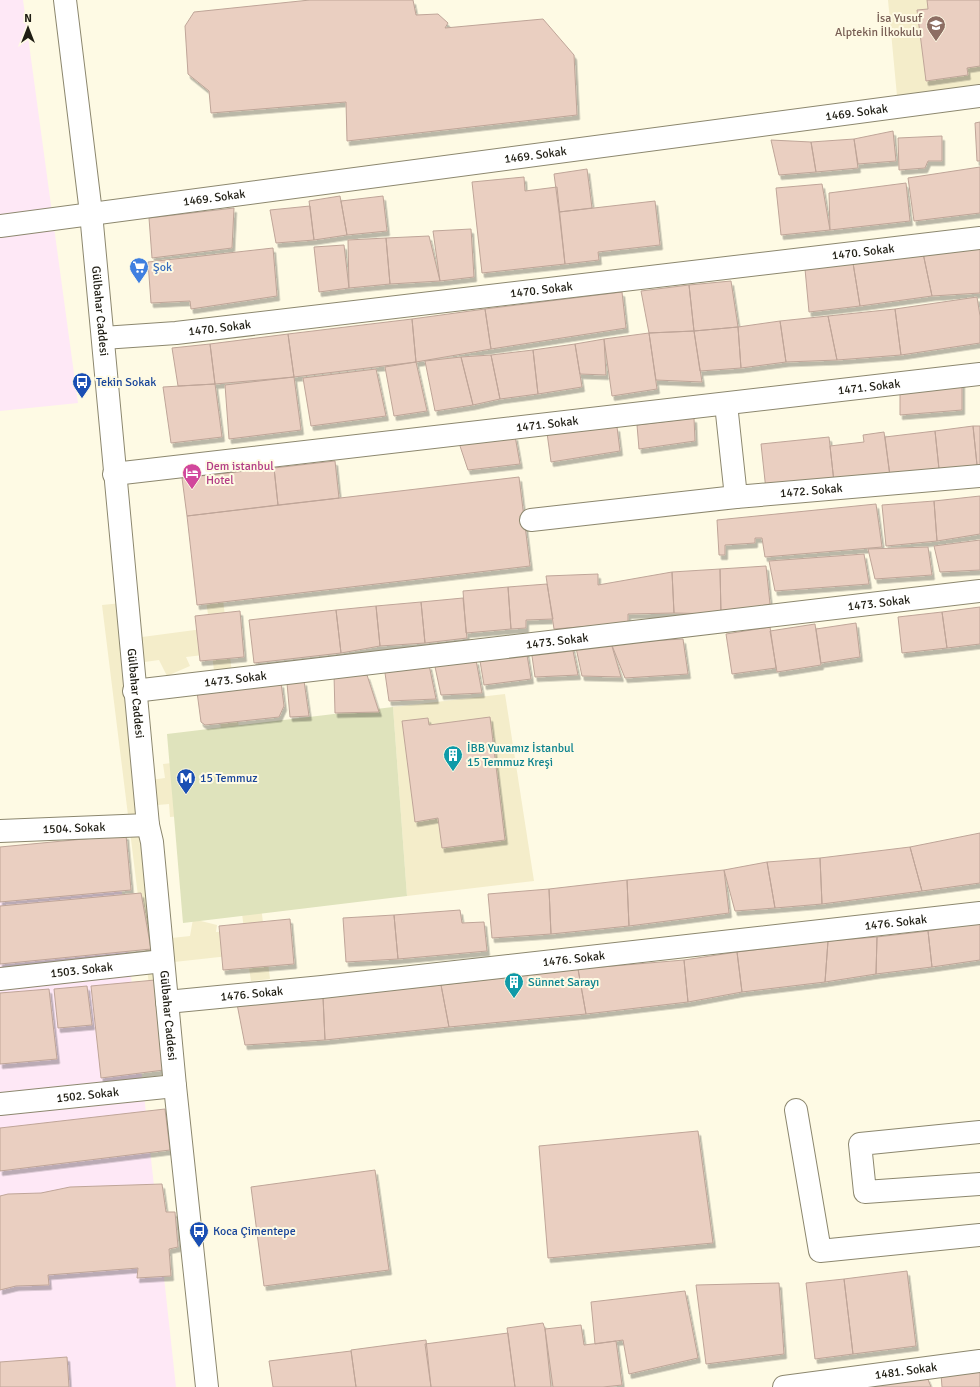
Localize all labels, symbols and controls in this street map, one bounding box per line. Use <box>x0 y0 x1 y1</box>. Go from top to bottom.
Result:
north arrow <box>8 8 48 48</box>
place label: İsa Yusuf Alptekin İlkokulu <box>835 11 923 40</box>
text: N <box>24 12 32 25</box>
school or university icon: İsa Yusuf Alptekin İlkokulu <box>925 14 947 42</box>
street label: 1469. Sokak <box>824 101 889 124</box>
street label: 1469. Sokak <box>503 143 567 167</box>
street label: 1469. Sokak <box>182 186 246 209</box>
street label: 1470. Sokak <box>831 241 895 263</box>
supermarket icon: Şok <box>128 256 150 284</box>
place label: Şok <box>153 260 172 275</box>
street label: Gülbahar Caddesi <box>88 265 112 357</box>
street label: 1470. Sokak <box>509 279 573 301</box>
street label: 1470. Sokak <box>187 317 252 339</box>
bus stop icon: Tekin Sokak <box>71 371 93 399</box>
place label: Tekin Sokak <box>96 375 156 390</box>
street label: 1471. Sokak <box>837 376 901 398</box>
street label: 1471. Sokak <box>515 413 579 435</box>
place label: Dem istanbul Hotel <box>206 459 274 488</box>
hotel icon: Dem istanbul Hotel <box>181 462 203 490</box>
street label: 1472. Sokak <box>779 480 843 501</box>
street label: 1473. Sokak <box>847 592 911 614</box>
street label: 1473. Sokak <box>525 630 589 652</box>
street label: Gülbahar Caddesi <box>124 648 147 739</box>
street label: 1473. Sokak <box>203 668 267 690</box>
place label: İBB Yuvamız İstanbul 15 Temmuz Kreşi <box>467 741 575 770</box>
building icon: İBB Yuvamız İstanbul 15 Temmuz Kreşi <box>442 744 464 772</box>
metro station icon: 15 Temmuz <box>175 767 197 795</box>
place label: 15 Temmuz <box>200 771 258 786</box>
street label: 1504. Sokak <box>42 819 106 837</box>
street label: 1476. Sokak <box>864 912 928 933</box>
street label: 1476. Sokak <box>542 948 606 970</box>
street label: 1503. Sokak <box>49 959 114 981</box>
street label: Gülbahar Caddesi <box>157 970 180 1061</box>
building icon: Sünnet Sarayı <box>503 971 525 999</box>
place label: Sünnet Sarayı <box>528 975 599 990</box>
street label: 1476. Sokak <box>220 983 284 1004</box>
street label: 1502. Sokak <box>56 1084 120 1106</box>
bus stop icon: Koca Çimentepe <box>188 1220 210 1248</box>
place label: Koca Çimentepe <box>213 1224 296 1239</box>
street label: 1481. Sokak <box>874 1359 938 1382</box>

